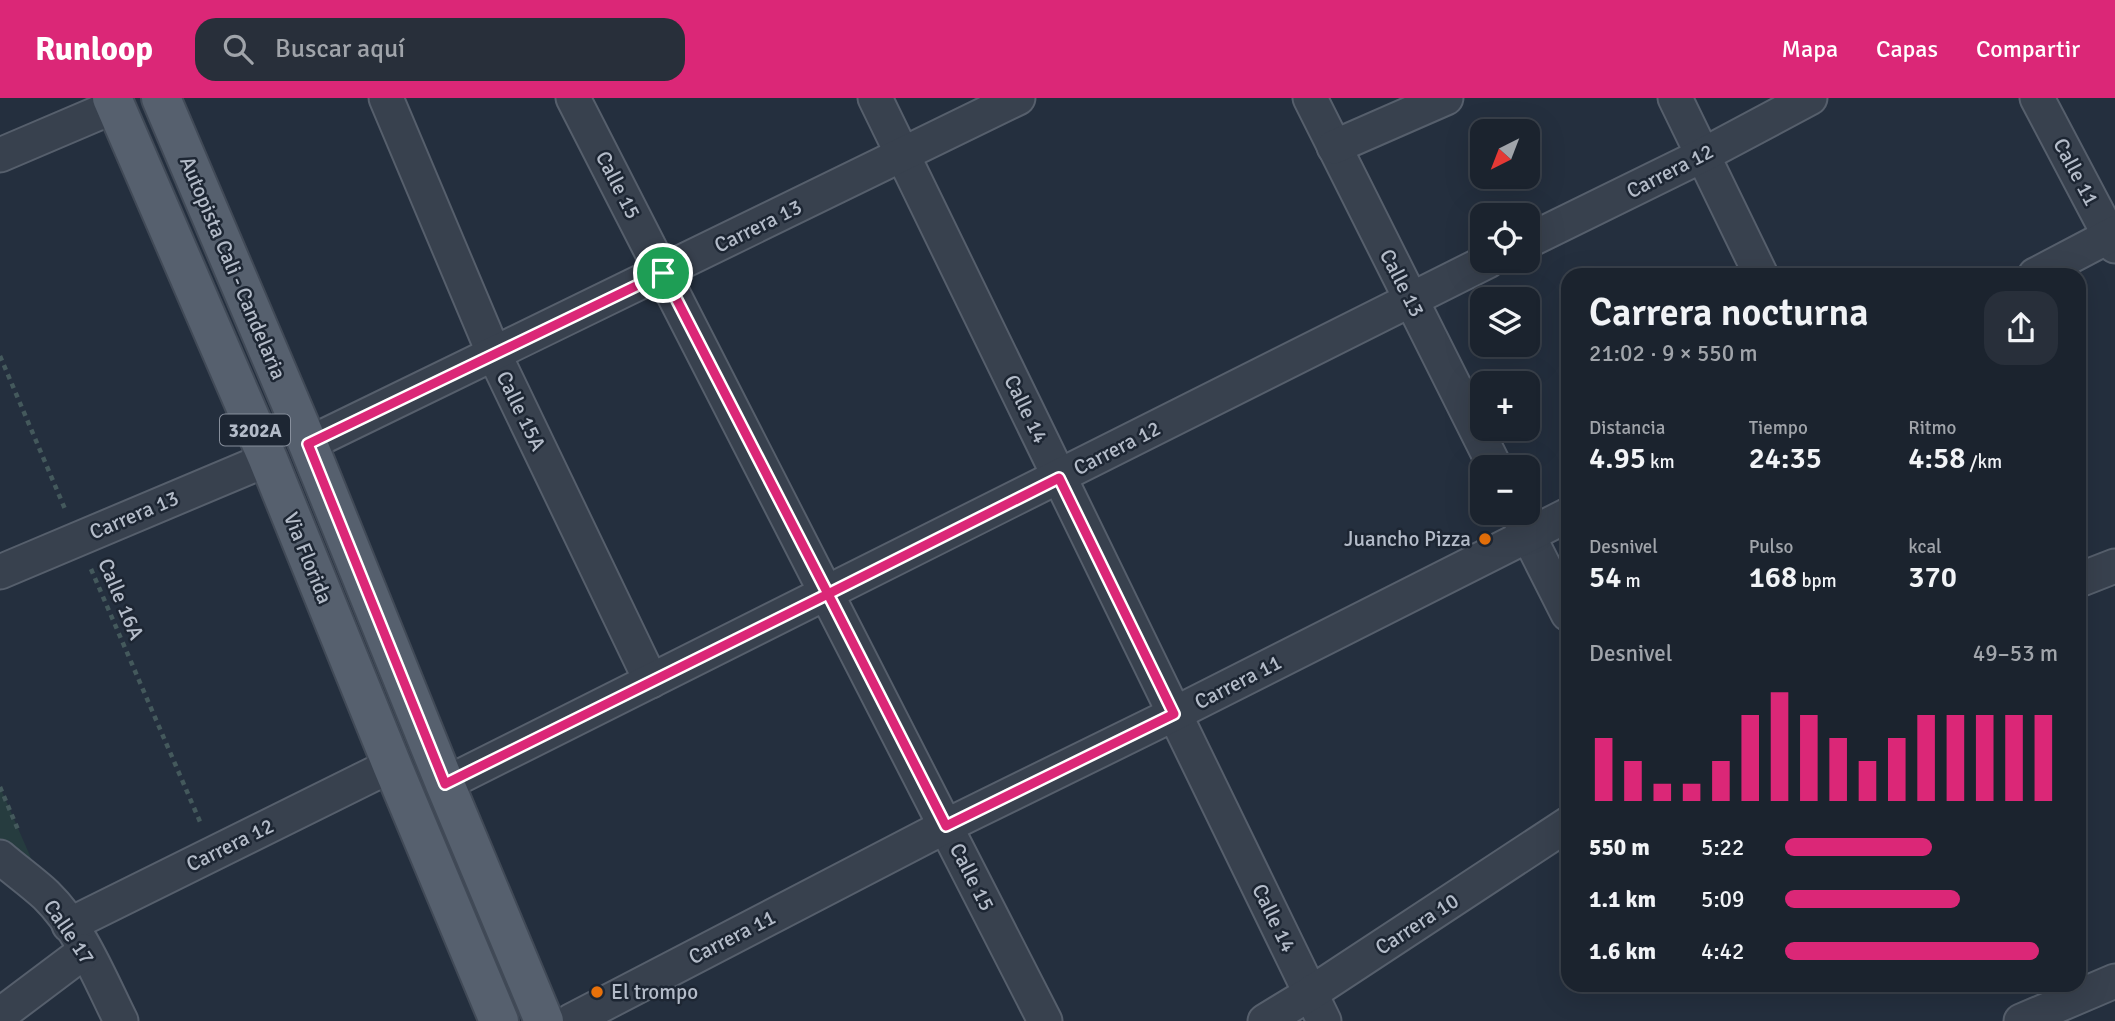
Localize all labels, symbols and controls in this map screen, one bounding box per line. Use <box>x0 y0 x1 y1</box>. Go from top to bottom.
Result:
search box <box>195 18 685 81</box>
text: Runloop <box>35 29 153 70</box>
icon: search <box>219 30 257 68</box>
text: Buscar aquí <box>275 33 405 65</box>
text: Mapa <box>1782 34 1838 64</box>
text: Capas <box>1876 34 1938 64</box>
text: Compartir <box>1976 34 2080 64</box>
north arrow <box>1470 119 1540 189</box>
map controls <box>1470 119 1540 525</box>
street label: Calle 11 <box>2047 134 2105 210</box>
street label: Carrera 12 <box>1622 138 1718 204</box>
street label: Calle 15 <box>590 147 646 223</box>
street label: Autopista Cali - Candelaria <box>174 153 292 383</box>
street label: Carrera 13 <box>710 194 806 258</box>
button: locate <box>1470 203 1540 273</box>
pin <box>633 243 693 303</box>
street label: Calle 13 <box>1374 245 1430 321</box>
icon: arrive <box>644 254 682 292</box>
button: layers <box>1470 287 1540 357</box>
text: Carrera nocturna <box>1589 289 1869 336</box>
button: share <box>1984 291 2058 365</box>
text: 21:02 · 9 × 550 m <box>1589 339 1758 368</box>
street label: Calle 15A <box>491 367 552 455</box>
street label: Calle 14 <box>998 371 1054 447</box>
button: + <box>1470 371 1540 441</box>
road number: 3202A <box>220 414 290 446</box>
street label: Carrera 12 <box>1069 415 1165 481</box>
text: Distancia <box>1589 416 1665 440</box>
text: Tiempo <box>1749 416 1808 440</box>
text: Ritmo <box>1908 416 1956 440</box>
text: 4.95 <box>1589 440 1646 477</box>
text: 24:35 <box>1749 440 1822 477</box>
text: 4:58 <box>1908 440 1965 477</box>
text: km <box>1646 450 1675 474</box>
text: /km <box>1965 450 2002 474</box>
button: − <box>1470 455 1540 525</box>
street label: Carrera 13 <box>86 485 182 545</box>
street label: Via Florida <box>278 508 338 608</box>
place label: Juancho Pizza <box>1344 526 1471 552</box>
marker: Juancho Pizza <box>1477 531 1493 547</box>
text: Desnivel <box>1589 535 1658 559</box>
text: Pulso <box>1749 535 1793 559</box>
text: kcal <box>1908 535 1942 559</box>
street label: Calle 16A <box>92 554 150 644</box>
text: 54 <box>1589 559 1621 596</box>
text: 168 <box>1749 559 1797 596</box>
text: 370 <box>1908 559 1957 596</box>
text: m <box>1621 569 1641 593</box>
text: bpm <box>1797 569 1837 593</box>
text: Desnivel <box>1589 639 1672 668</box>
text: 49–53 m <box>1973 639 2058 668</box>
street label: Carrera 11 <box>1190 649 1286 715</box>
street label: Carrera 12 <box>182 813 278 877</box>
text: 550 m <box>1589 833 1650 862</box>
text: 5:22 <box>1701 833 1744 862</box>
street label: Calle 15 <box>944 839 1000 915</box>
street label: Calle 14 <box>1246 880 1302 956</box>
text: 1.1 km <box>1589 885 1656 914</box>
text: 5:09 <box>1701 885 1744 914</box>
street label: Carrera 10 <box>1370 887 1464 961</box>
street label: Calle 17 <box>38 895 100 969</box>
street label: Carrera 11 <box>684 904 780 970</box>
text: 1.6 km <box>1589 937 1656 966</box>
text: 4:42 <box>1701 937 1744 966</box>
place label: El trompo <box>611 979 698 1005</box>
marker: El trompo <box>589 984 605 1000</box>

